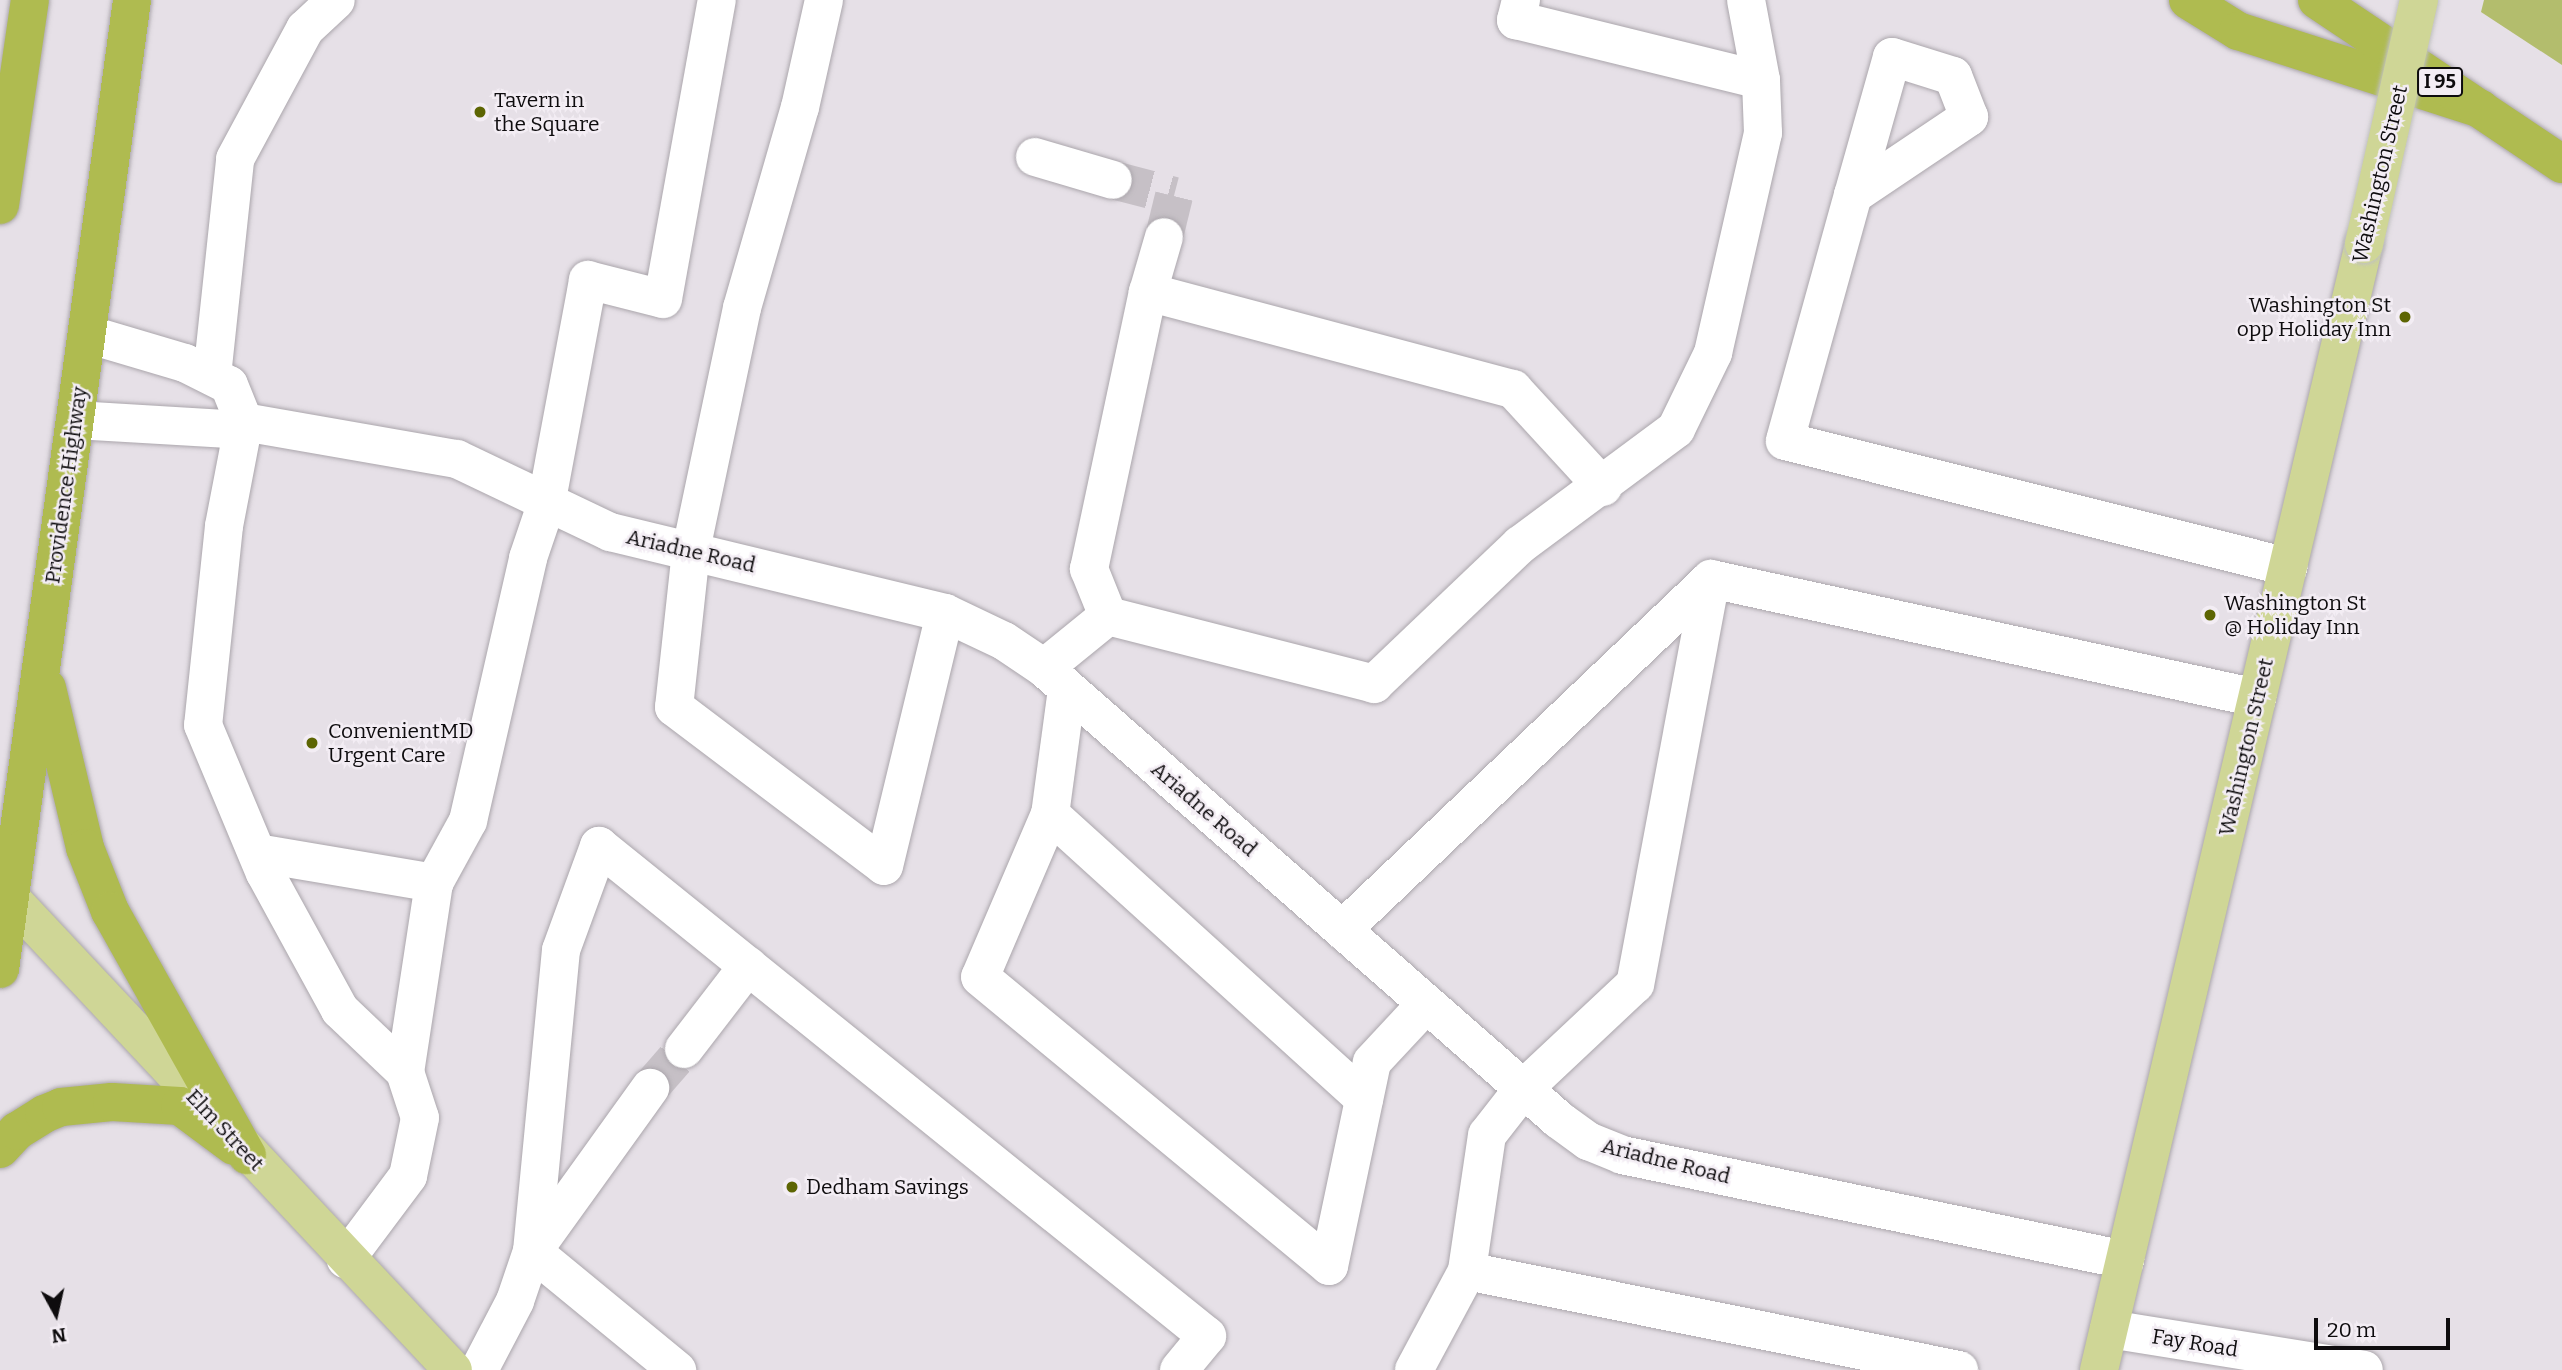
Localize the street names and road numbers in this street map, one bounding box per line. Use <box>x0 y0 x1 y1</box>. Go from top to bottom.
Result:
road number: I 95 <box>2416 66 2464 97</box>
street label: Washington Street <box>2347 83 2413 265</box>
street label: Providence Highway <box>40 385 92 585</box>
street label: Ariadne Road <box>624 524 758 578</box>
street label: Washington Street <box>2213 656 2279 838</box>
street label: Ariadne Road <box>1146 756 1262 862</box>
street label: Elm Street <box>181 1084 269 1176</box>
street label: Ariadne Road <box>1599 1133 1733 1189</box>
street label: Fay Road <box>2150 1324 2240 1362</box>

